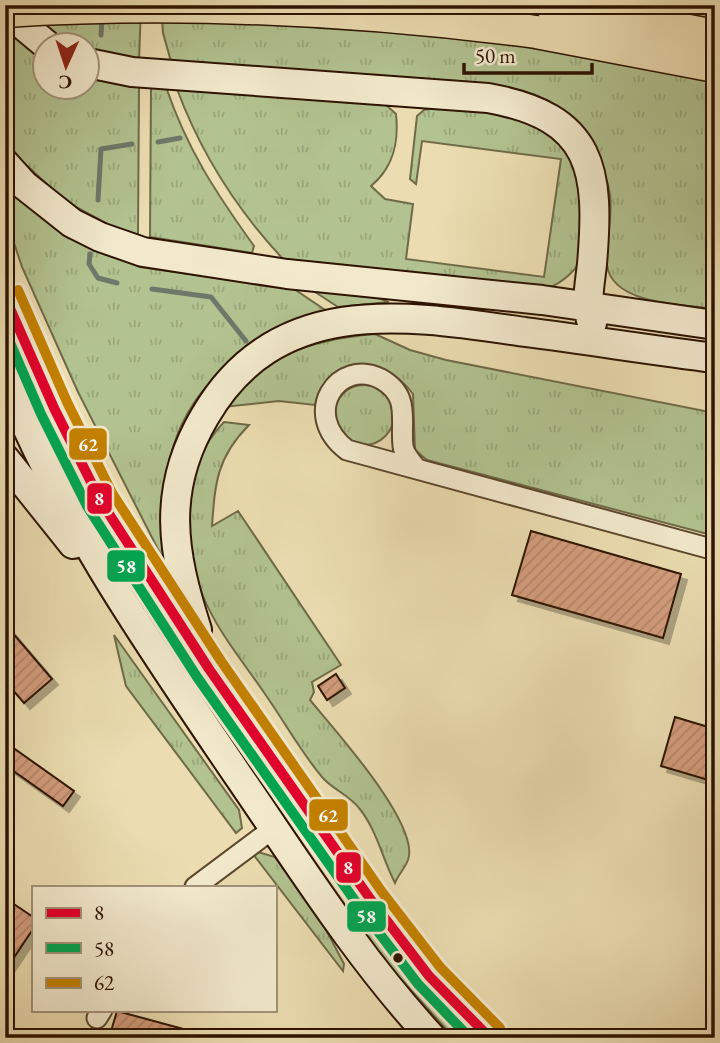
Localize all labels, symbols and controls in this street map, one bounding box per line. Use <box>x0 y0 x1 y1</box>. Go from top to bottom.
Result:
north arrow <box>32 32 102 102</box>
scale bar <box>464 32 592 76</box>
text: 50 m <box>475 42 516 69</box>
text: С <box>58 70 73 95</box>
line badge: 62 <box>68 427 108 461</box>
text: 62 <box>78 432 98 457</box>
line badge: 8 <box>86 482 113 515</box>
text: 8 <box>94 486 104 511</box>
line badge: 58 <box>106 549 146 583</box>
text: 58 <box>116 554 136 579</box>
line badge: 62 <box>308 798 349 832</box>
text: 62 <box>318 803 338 828</box>
line badge: 8 <box>335 851 362 884</box>
text: 8 <box>343 855 353 880</box>
legend <box>32 886 276 1012</box>
text: 8 <box>94 899 104 926</box>
line badge: 58 <box>346 900 387 933</box>
text: 58 <box>356 904 376 929</box>
text: 58 <box>94 935 114 962</box>
unlabelled marker <box>391 951 405 965</box>
text: 62 <box>94 969 114 996</box>

